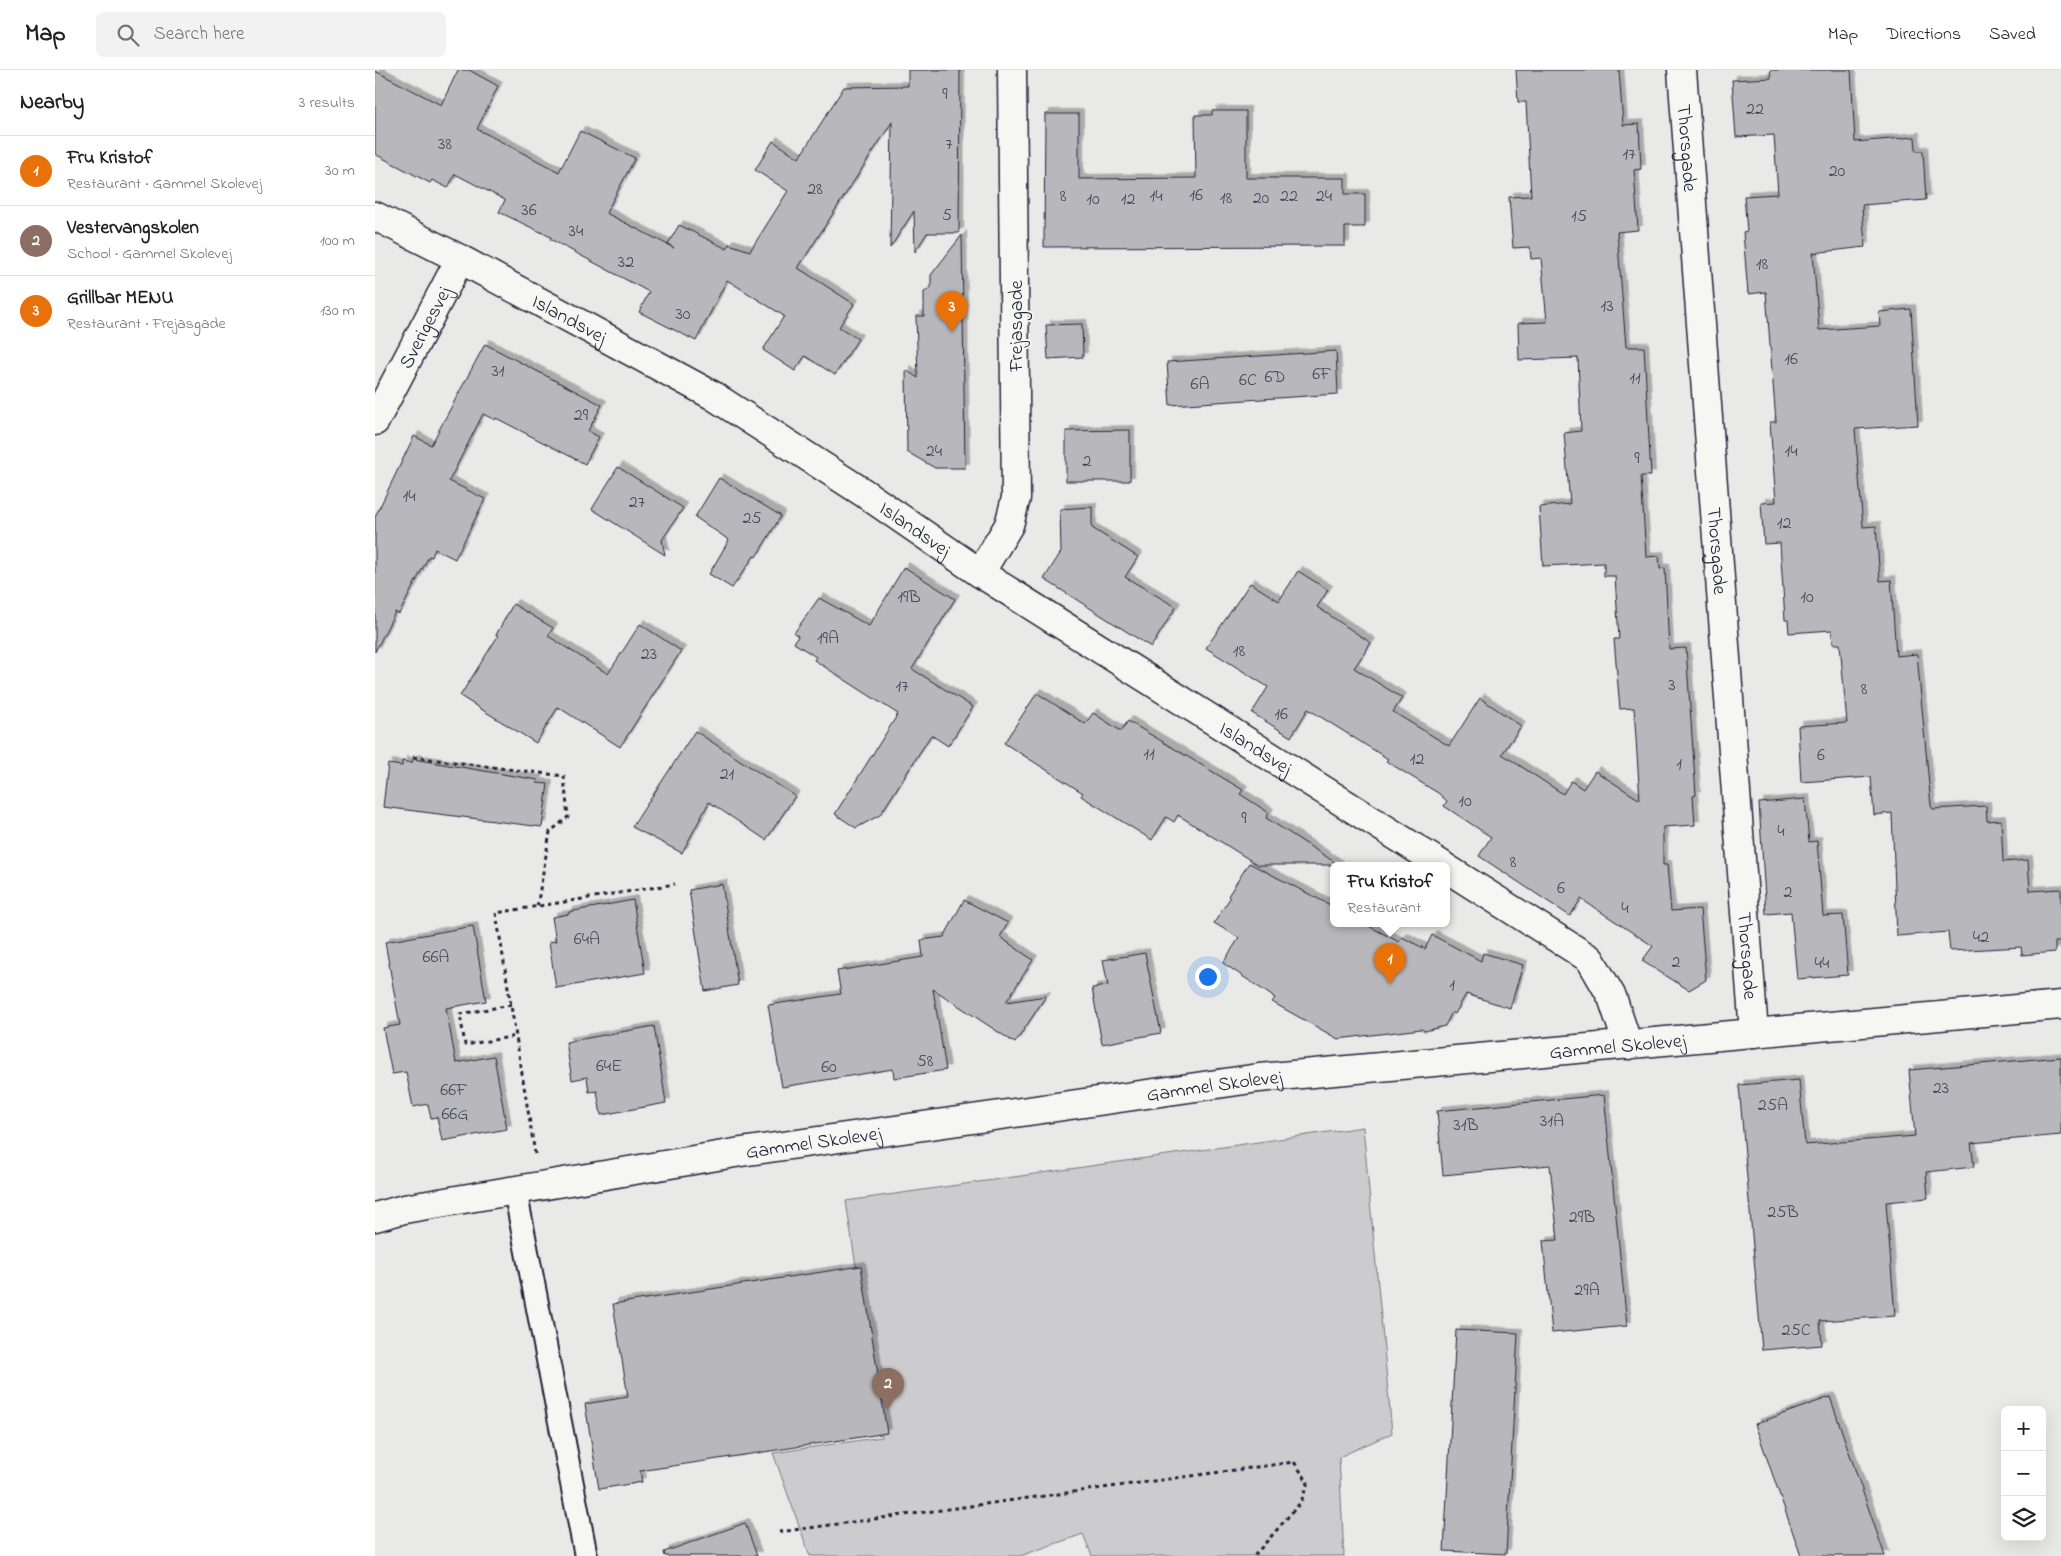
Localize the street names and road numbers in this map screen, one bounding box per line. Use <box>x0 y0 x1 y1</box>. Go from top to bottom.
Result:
street label: Thorsgade <box>1668 103 1703 193</box>
street label: Frejasgade <box>1003 280 1033 373</box>
street label: Sverigesvej <box>393 281 461 375</box>
street label: Islandsvej <box>526 288 612 353</box>
street label: Islandsvej <box>872 495 957 566</box>
street label: Thorsgade <box>1698 506 1733 596</box>
street label: Islandsvej <box>1212 716 1298 784</box>
street label: Thorsgade <box>1728 911 1763 1001</box>
street label: Gammel Skolevej <box>1548 1027 1688 1069</box>
street label: Gammel Skolevej <box>1145 1064 1285 1111</box>
street label: Gammel Skolevej <box>744 1120 885 1168</box>

